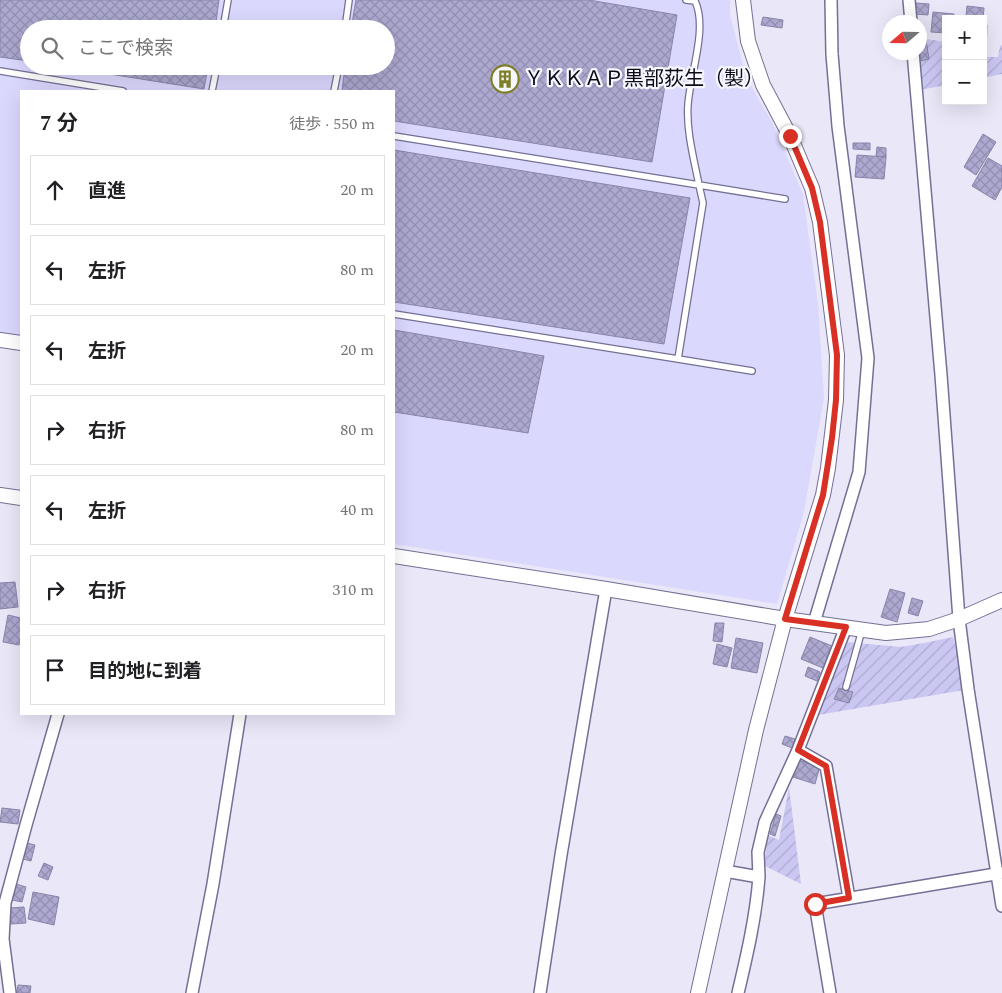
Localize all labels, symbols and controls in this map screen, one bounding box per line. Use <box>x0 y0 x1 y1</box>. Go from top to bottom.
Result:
north arrow <box>882 15 927 60</box>
map controls <box>942 15 987 105</box>
button: + <box>942 15 987 60</box>
search box <box>20 20 395 75</box>
icon: search <box>38 34 66 62</box>
text: ここで検索 <box>78 34 173 63</box>
button: − <box>942 60 987 105</box>
building icon: ＹＫＫＡＰ黒部荻生（製） <box>490 64 520 94</box>
place label: ＹＫＫＡＰ黒部荻生（製） <box>524 64 764 94</box>
text: 7 分 <box>40 108 78 140</box>
text: 徒歩 · 550 m <box>289 112 375 136</box>
route end <box>779 125 802 148</box>
icon: ahead <box>41 176 69 204</box>
text: 直進 <box>88 177 126 206</box>
text: 20 m <box>340 178 374 202</box>
icon: left <box>41 256 69 284</box>
text: 左折 <box>88 257 126 286</box>
text: 80 m <box>340 258 374 282</box>
icon: left <box>41 336 69 364</box>
text: 左折 <box>88 337 126 366</box>
text: 20 m <box>340 338 374 362</box>
icon: right <box>41 416 69 444</box>
text: 右折 <box>88 417 126 446</box>
text: 80 m <box>340 418 374 442</box>
icon: left <box>41 496 69 524</box>
text: 左折 <box>88 497 126 526</box>
text: 40 m <box>340 498 374 522</box>
icon: right <box>41 576 69 604</box>
text: 右折 <box>88 577 126 606</box>
text: 310 m <box>332 578 374 602</box>
icon: arrive <box>41 656 69 684</box>
text: 目的地に到着 <box>88 657 202 686</box>
route start <box>804 893 827 916</box>

